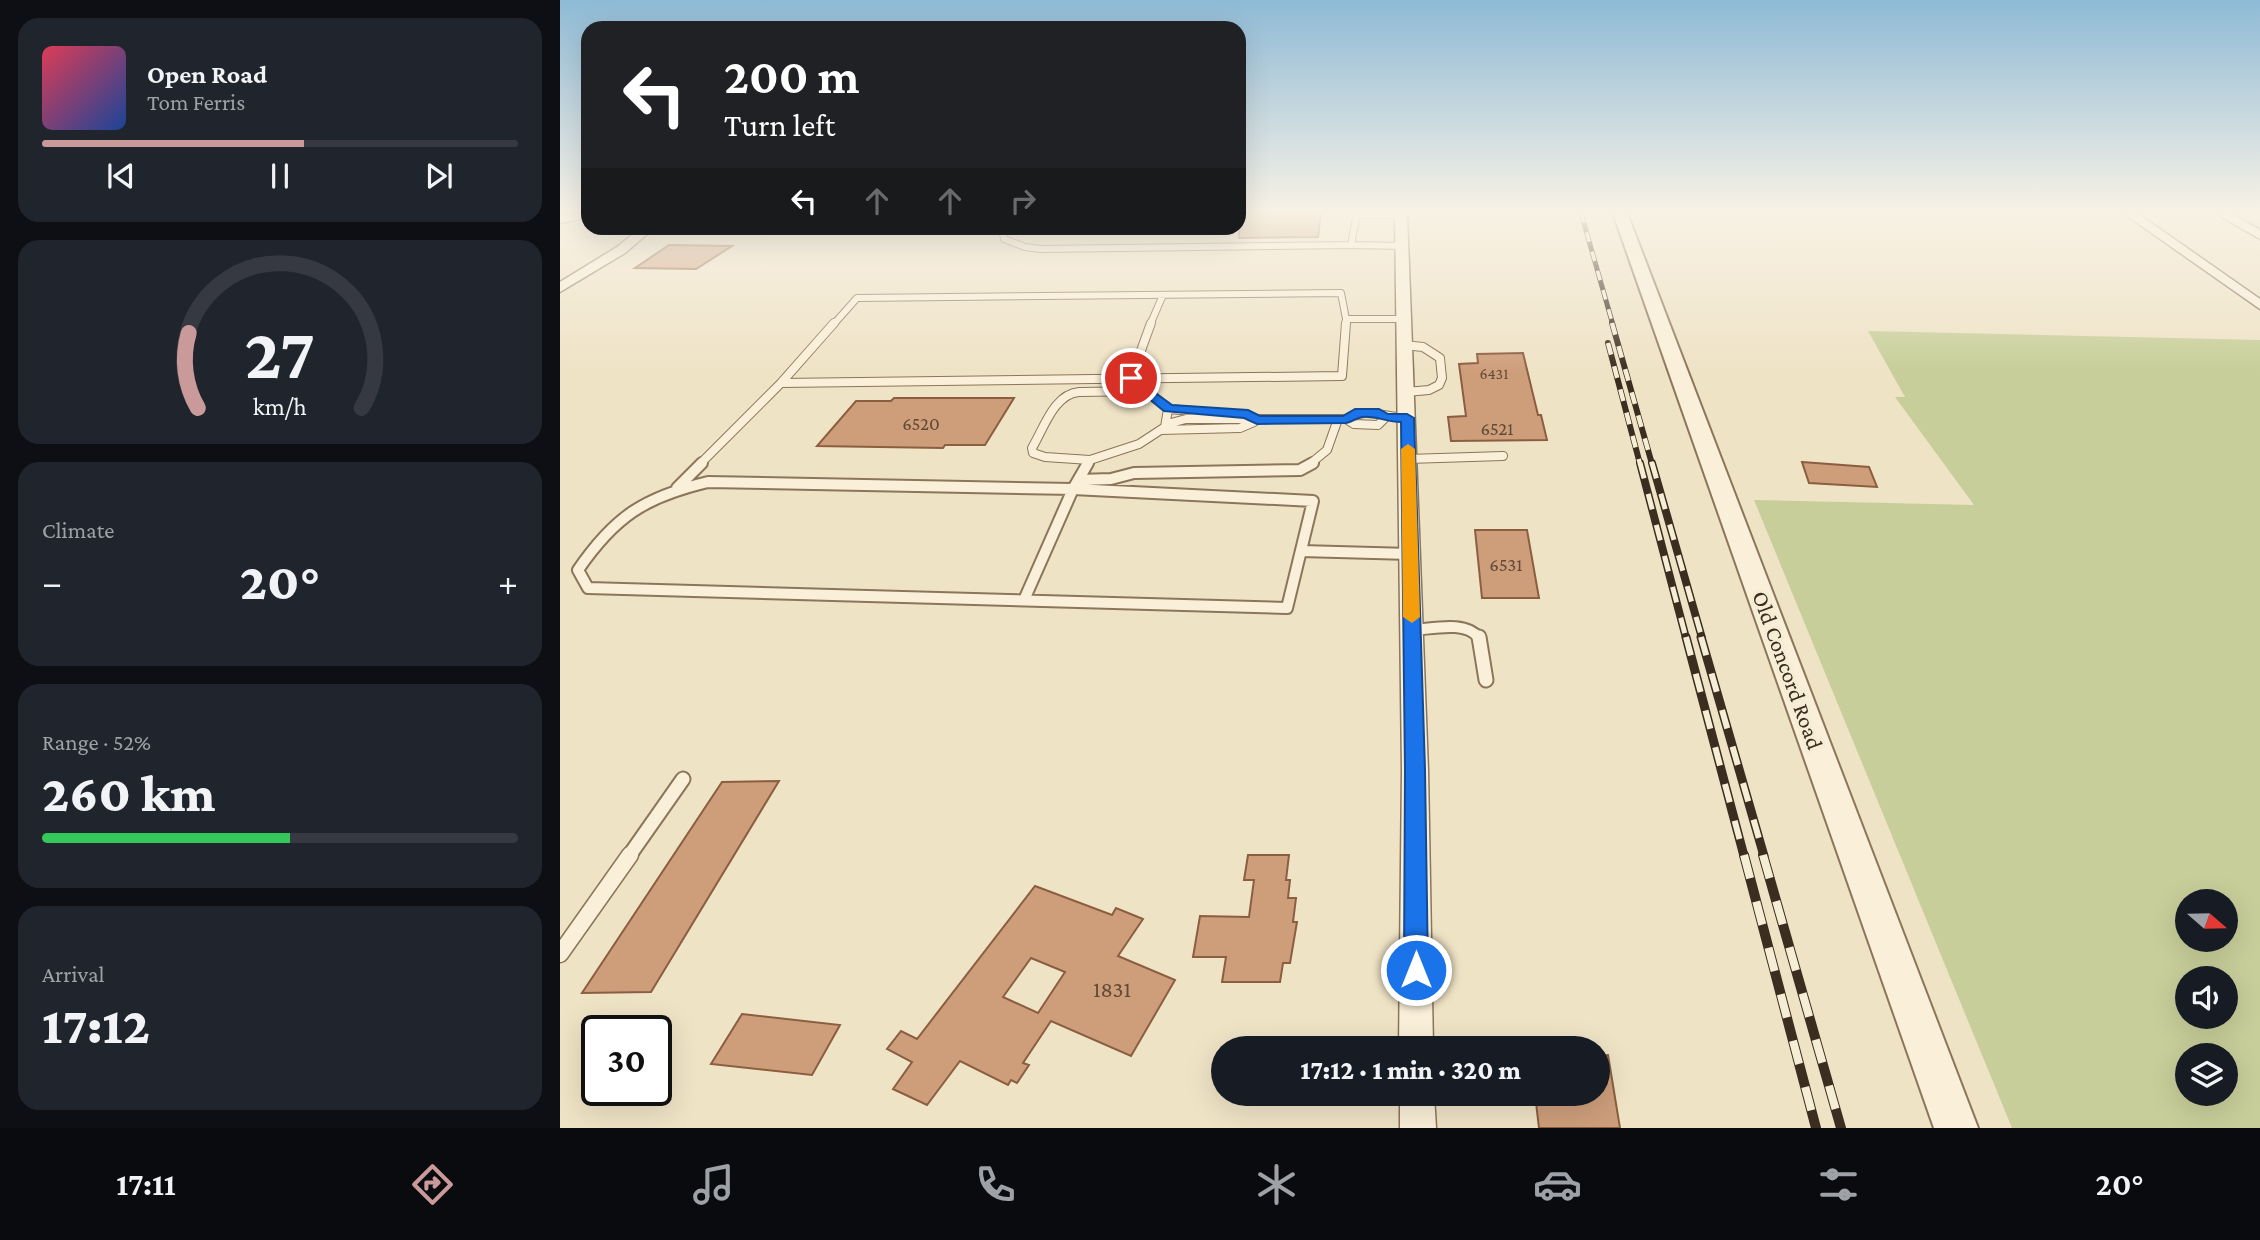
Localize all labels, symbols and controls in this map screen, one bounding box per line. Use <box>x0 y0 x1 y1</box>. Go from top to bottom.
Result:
icon: left <box>609 49 700 140</box>
text: 200 m <box>724 49 859 104</box>
text: Open Road <box>147 60 267 89</box>
text: Tom Ferris <box>147 89 245 115</box>
text: Turn left <box>724 107 835 143</box>
icon: previous <box>102 157 140 195</box>
icon: pause <box>261 157 299 195</box>
icon: next <box>420 157 458 195</box>
icon: left <box>785 182 823 220</box>
icon: ahead <box>858 182 896 220</box>
icon: ahead <box>931 182 969 220</box>
icon: right <box>1004 182 1042 220</box>
text: 27 <box>245 313 315 394</box>
pin <box>1101 348 1161 408</box>
icon: arrive <box>1112 359 1150 397</box>
house number: 6431 <box>1479 365 1509 382</box>
text: km/h <box>253 393 307 420</box>
house number: 6520 <box>902 413 940 434</box>
house number: 6521 <box>1480 418 1514 439</box>
text: Climate <box>42 517 114 543</box>
text: 20° <box>240 552 320 610</box>
house number: 6531 <box>1489 554 1523 575</box>
text: − <box>42 561 62 603</box>
text: + <box>498 561 518 603</box>
street label: Old Concord Road <box>1747 587 1829 753</box>
text: Range · 52% <box>42 729 151 755</box>
text: 260 km <box>42 764 215 822</box>
north arrow <box>2175 889 2238 952</box>
map controls <box>2175 889 2238 1106</box>
position arrow <box>1379 933 1453 1007</box>
text: Arrival <box>42 961 105 987</box>
button: sound <box>2175 966 2238 1029</box>
house number: 1831 <box>1093 976 1131 1002</box>
text: 17:12 <box>42 996 150 1054</box>
speed limit sign: 30 <box>581 1015 672 1106</box>
button: layers <box>2175 1043 2238 1106</box>
text: 17:12 · 1 min · 320 m <box>1300 1056 1521 1085</box>
icon: directions <box>408 1160 457 1209</box>
icon: music <box>689 1160 738 1209</box>
icon: phone <box>971 1160 1020 1209</box>
icon: climate <box>1252 1160 1301 1209</box>
icon: car <box>1533 1160 1582 1209</box>
icon: filters <box>1814 1160 1863 1209</box>
text: 17:11 <box>116 1166 176 1202</box>
text: 20° <box>2096 1166 2144 1202</box>

